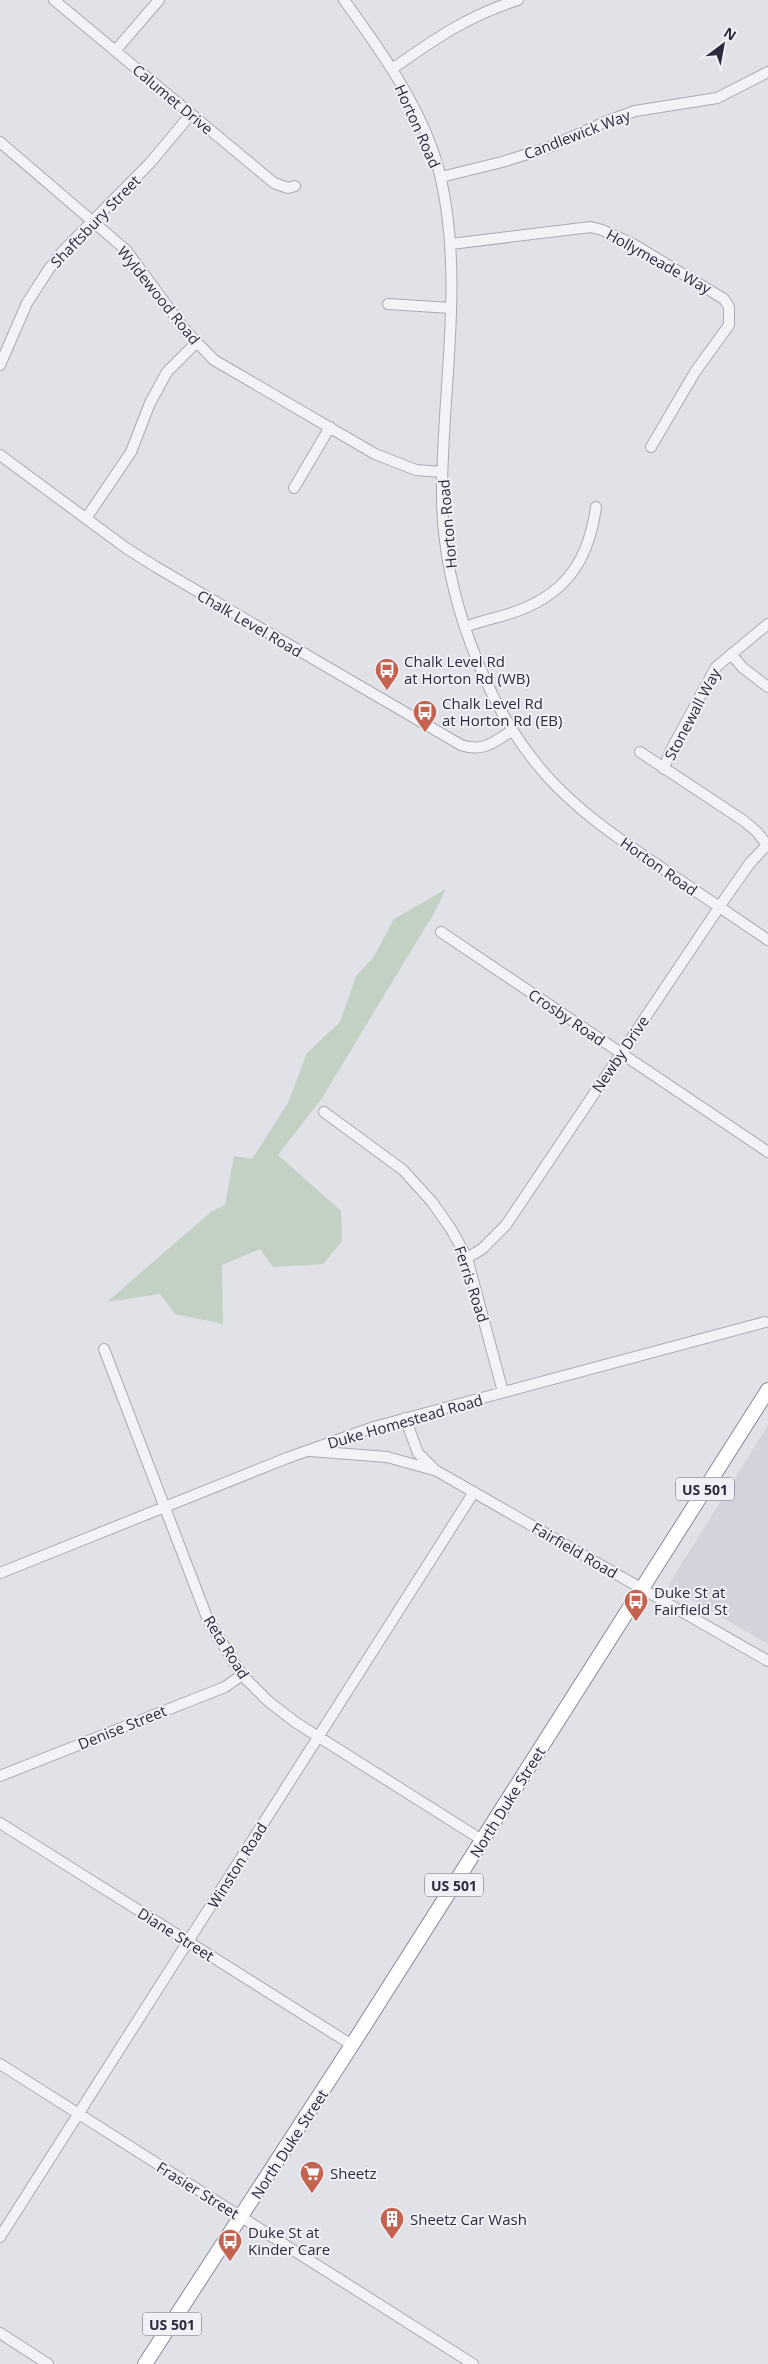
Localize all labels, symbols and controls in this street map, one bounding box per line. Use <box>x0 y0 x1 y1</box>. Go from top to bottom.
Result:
north arrow <box>698 20 748 70</box>
text: N <box>720 22 740 45</box>
street label: Calumet Drive <box>129 60 217 138</box>
street label: Horton Road <box>391 81 445 171</box>
street label: Candlewick Way <box>521 104 634 163</box>
street label: Shaftsbury Street <box>46 170 144 272</box>
street label: Hollymeade Way <box>603 224 715 298</box>
street label: Wyldewood Road <box>113 242 205 348</box>
street label: Horton Road <box>433 479 461 569</box>
street label: Chalk Level Road <box>194 585 306 661</box>
place label: Chalk Level Rd at Horton Rd (WB) <box>404 651 530 688</box>
bus stop icon: Chalk Level Rd at Horton Rd (WB) <box>374 657 400 691</box>
street label: Stonewall Way <box>659 664 725 763</box>
place label: Chalk Level Rd at Horton Rd (EB) <box>442 693 562 730</box>
bus stop icon: Chalk Level Rd at Horton Rd (EB) <box>412 699 438 733</box>
street label: Horton Road <box>617 832 701 900</box>
street label: Crosby Road <box>525 984 609 1050</box>
street label: Newby Drive <box>587 1012 653 1096</box>
street label: Ferris Road <box>450 1243 494 1325</box>
street label: Duke Homestead Road <box>325 1389 485 1453</box>
road number: US 501 <box>676 1478 734 1500</box>
street label: Fairfield Road <box>528 1517 622 1583</box>
place label: Duke St at Fairfield St <box>654 1582 728 1619</box>
bus stop icon: Duke St at Fairfield St <box>623 1588 649 1622</box>
street label: Reta Road <box>200 1612 254 1682</box>
street label: Denise Street <box>75 1700 169 1754</box>
street label: North Duke Street <box>465 1743 549 1861</box>
street label: Winston Road <box>203 1818 271 1912</box>
road number: US 501 <box>425 1874 483 1896</box>
street label: Diane Street <box>134 1903 218 1965</box>
street label: North Duke Street <box>246 2085 332 2203</box>
street label: Frasier Street <box>153 2157 243 2223</box>
supermarket icon: Sheetz <box>299 2160 325 2194</box>
place label: Sheetz <box>330 2163 377 2183</box>
building icon: Sheetz Car Wash <box>379 2206 405 2240</box>
place label: Sheetz Car Wash <box>410 2209 527 2229</box>
place label: Duke St at Kinder Care <box>248 2222 330 2259</box>
bus stop icon: Duke St at Kinder Care <box>217 2228 243 2262</box>
road number: US 501 <box>143 2312 201 2336</box>

